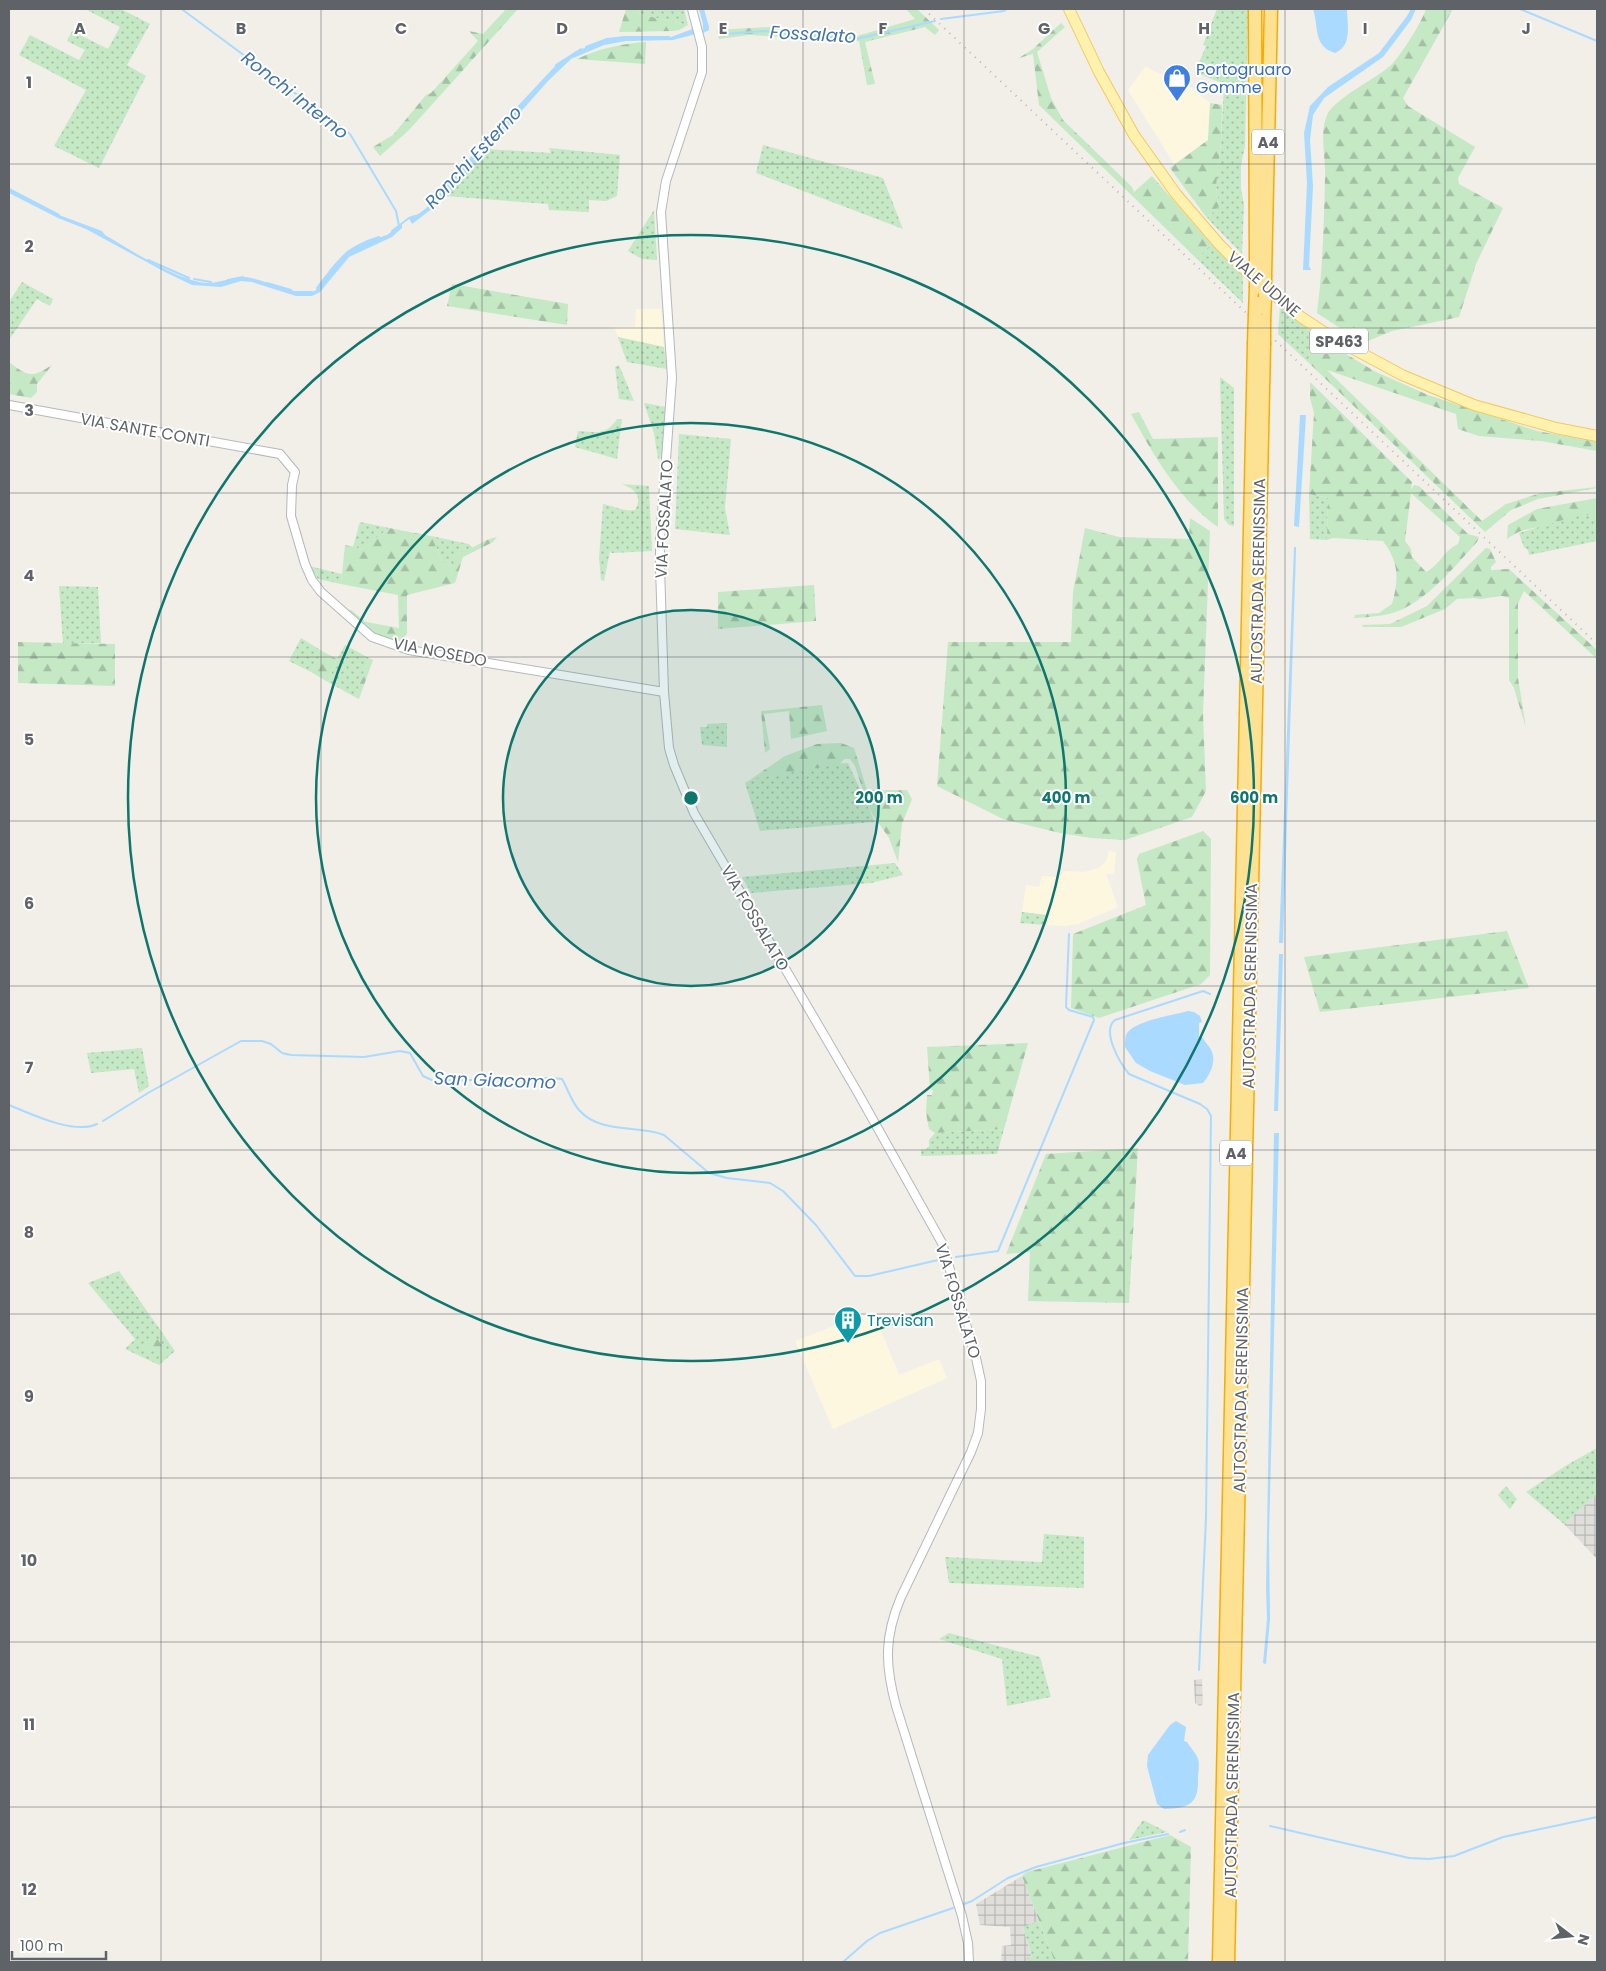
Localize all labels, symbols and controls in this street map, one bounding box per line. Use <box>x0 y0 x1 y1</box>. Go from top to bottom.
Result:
text: A <box>74 17 86 40</box>
text: B <box>236 17 246 40</box>
text: C <box>395 17 407 40</box>
text: D <box>556 17 568 40</box>
text: E <box>719 17 727 40</box>
text: F <box>879 17 888 40</box>
text: G <box>1038 17 1050 40</box>
text: H <box>1198 17 1210 40</box>
text: I <box>1363 17 1367 40</box>
text: J <box>1521 17 1531 40</box>
water label: Fossalato <box>769 19 857 49</box>
water label: Ronchi Interno <box>236 45 354 145</box>
place label: Portogruaro Gomme <box>1196 58 1292 99</box>
shop icon: Portogruaro Gomme <box>1162 63 1192 102</box>
text: 1 <box>26 71 32 94</box>
water label: Ronchi Esterno <box>419 100 527 214</box>
road number: A4 <box>1252 130 1284 154</box>
text: 2 <box>24 235 34 258</box>
street label: VIALE UDINE <box>1222 246 1306 322</box>
road number: SP463 <box>1310 328 1368 354</box>
text: 3 <box>24 399 34 422</box>
street label: VIA SANTE CONTI <box>78 407 212 453</box>
street label: VIA FOSSALATO <box>649 459 679 579</box>
street label: AUTOSTRADA SERENISSIMA <box>1245 478 1271 684</box>
text: 4 <box>24 564 35 587</box>
street label: VIA NOSEDO <box>391 632 489 672</box>
text: 5 <box>24 728 34 751</box>
text: 200 m <box>855 787 903 808</box>
text: 400 m <box>1042 787 1091 808</box>
text: 600 m <box>1230 787 1278 808</box>
centre of rings <box>682 789 700 807</box>
street label: VIA FOSSALATO <box>715 861 795 975</box>
street label: AUTOSTRADA SERENISSIMA <box>1237 883 1263 1089</box>
text: 6 <box>24 892 34 915</box>
text: 7 <box>25 1056 34 1079</box>
water label: San Giacomo <box>433 1065 557 1095</box>
road number: A4 <box>1220 1140 1252 1166</box>
text: 8 <box>24 1221 34 1244</box>
street label: VIA FOSSALATO <box>930 1241 986 1361</box>
street label: AUTOSTRADA SERENISSIMA <box>1228 1287 1254 1493</box>
building icon: Trevisan <box>833 1305 863 1344</box>
place label: Trevisan <box>867 1309 934 1332</box>
text: 9 <box>24 1385 34 1408</box>
text: 10 <box>21 1549 37 1572</box>
street label: AUTOSTRADA SERENISSIMA <box>1219 1692 1245 1898</box>
text: 11 <box>23 1713 35 1736</box>
text: 12 <box>21 1878 37 1901</box>
north arrow <box>1546 1911 1596 1961</box>
scale bar <box>12 1928 106 1960</box>
text: N <box>1572 1932 1595 1947</box>
text: 100 m <box>20 1935 63 1956</box>

